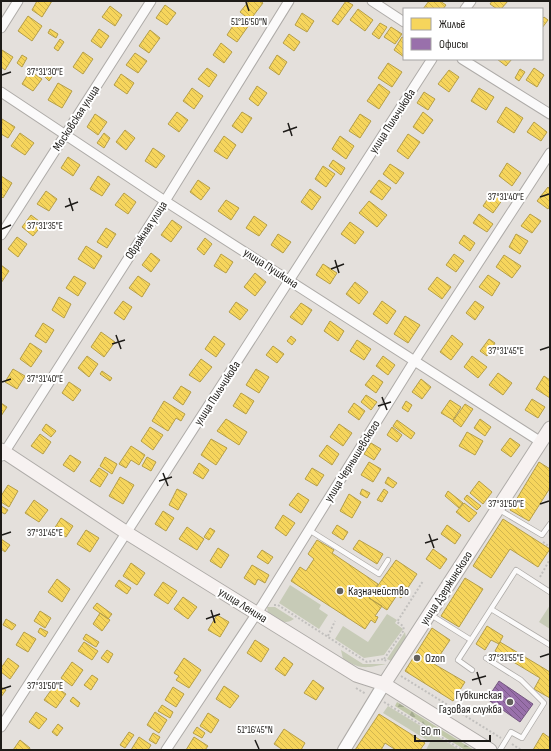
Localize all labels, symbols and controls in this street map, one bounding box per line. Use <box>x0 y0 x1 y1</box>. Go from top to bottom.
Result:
legend <box>403 8 543 60</box>
text: 51°16'50"N <box>231 16 267 28</box>
text: Жильё <box>439 17 466 32</box>
text: Офисы <box>439 37 468 52</box>
text: 37°31'30"E <box>27 66 63 78</box>
street label: Московская улица <box>50 82 103 154</box>
street label: улица Пильчикова <box>366 86 419 156</box>
text: 37°31'40"E <box>488 191 524 203</box>
street label: Овражная улица <box>122 198 171 262</box>
text: 37°31'35"E <box>27 220 63 232</box>
street label: улица Пушкина <box>240 245 301 292</box>
text: 37°31'45"E <box>488 345 524 357</box>
street label: улица Пильчикова <box>191 358 244 428</box>
text: 37°31'40"E <box>27 373 63 385</box>
street label: улица Чернышевского <box>321 418 384 505</box>
text: 37°31'50"E <box>488 498 524 510</box>
text: 37°31'45"E <box>27 527 63 539</box>
street label: улица Дзержинского <box>417 548 476 628</box>
street label: улица Ленина <box>215 584 270 627</box>
place label: Казначейство <box>348 584 409 599</box>
marker: Казначейство <box>335 586 345 596</box>
place label: Ozon <box>425 651 445 666</box>
text: 37°31'55"E <box>488 652 524 664</box>
marker: Ozon <box>412 653 422 663</box>
text: 37°31'50"E <box>27 680 63 692</box>
place label: Губкинская Газовая служба <box>439 688 502 717</box>
marker: Губкинская Газовая служба <box>505 697 515 707</box>
scale bar <box>415 717 490 743</box>
text: 51°16'45"N <box>237 724 273 736</box>
text: 50 m <box>421 724 441 739</box>

